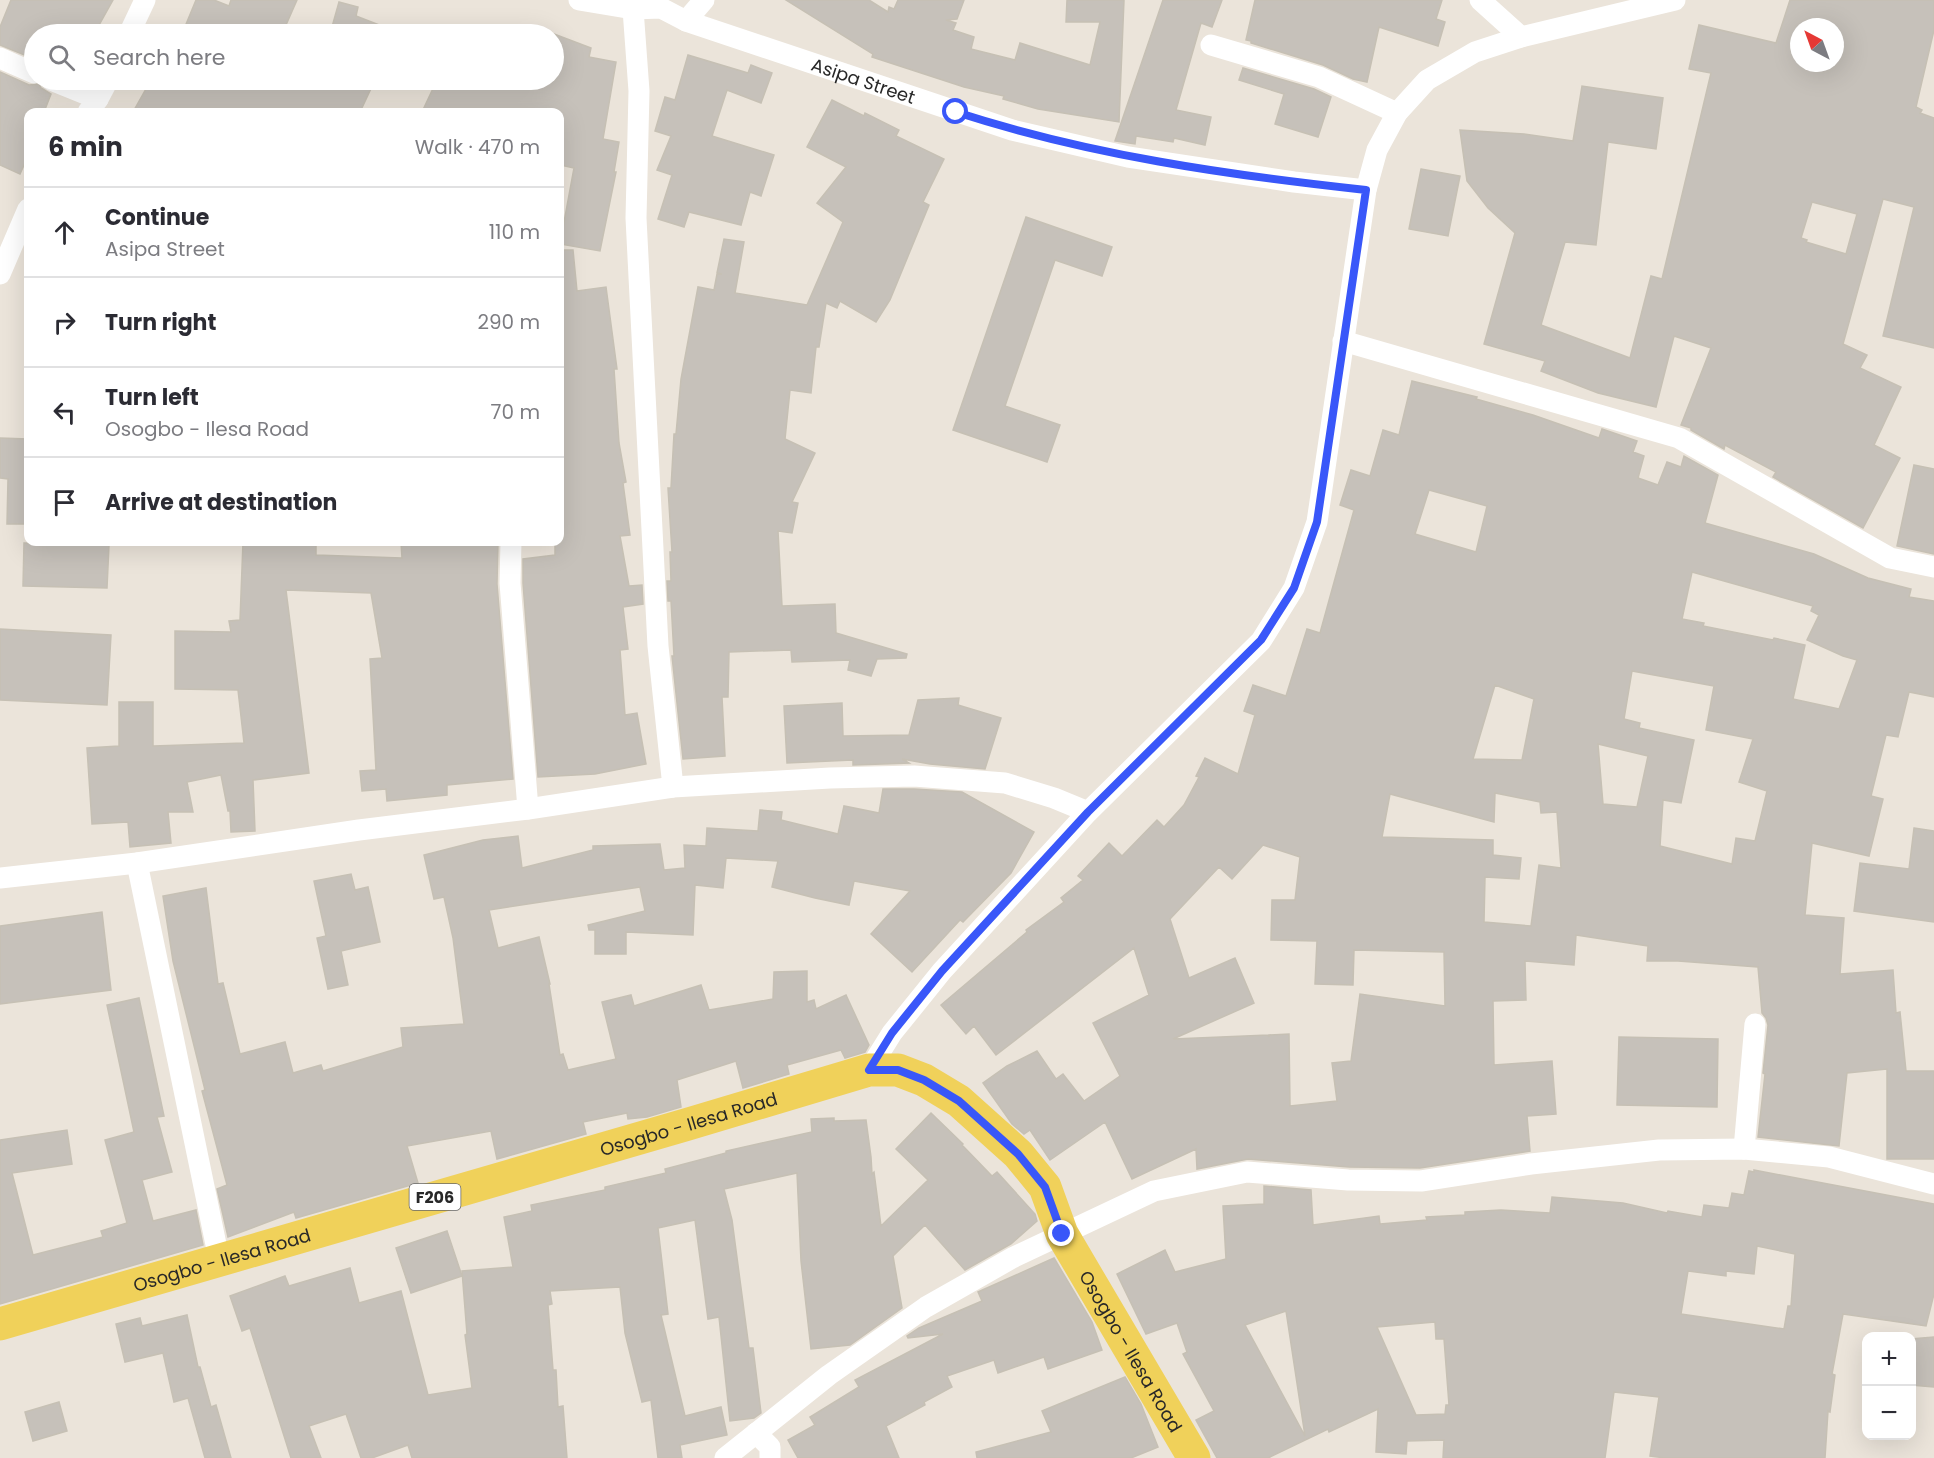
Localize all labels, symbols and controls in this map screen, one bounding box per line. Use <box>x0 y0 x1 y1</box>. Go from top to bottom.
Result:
north arrow <box>1790 18 1844 72</box>
search box <box>24 24 564 90</box>
icon: search <box>45 41 78 74</box>
text: Search here <box>93 42 226 73</box>
street label: Asipa Street <box>808 51 919 109</box>
route start <box>942 98 968 124</box>
text: 6 min <box>48 129 123 165</box>
text: Walk · 470 m <box>415 133 540 161</box>
text: Continue <box>105 202 209 233</box>
icon: ahead <box>48 216 81 249</box>
text: 110 m <box>489 218 540 246</box>
text: Asipa Street <box>105 235 225 263</box>
icon: right <box>48 306 81 339</box>
text: Turn right <box>105 307 216 338</box>
text: 290 m <box>477 308 540 336</box>
text: Turn left <box>105 382 199 413</box>
icon: left <box>48 396 81 429</box>
text: 70 m <box>491 398 540 426</box>
text: Osogbo - Ilesa Road <box>105 415 309 443</box>
icon: arrive <box>48 486 81 519</box>
text: Arrive at destination <box>105 487 337 518</box>
street label: Osogbo - Ilesa Road <box>597 1086 780 1162</box>
road number: F206 <box>410 1184 460 1210</box>
route end <box>1048 1220 1074 1246</box>
street label: Osogbo - Ilesa Road <box>130 1222 314 1297</box>
street label: Osogbo - Ilesa Road <box>1074 1266 1188 1437</box>
map controls <box>1862 1332 1916 1440</box>
button: + <box>1862 1332 1916 1386</box>
button: − <box>1862 1386 1916 1440</box>

